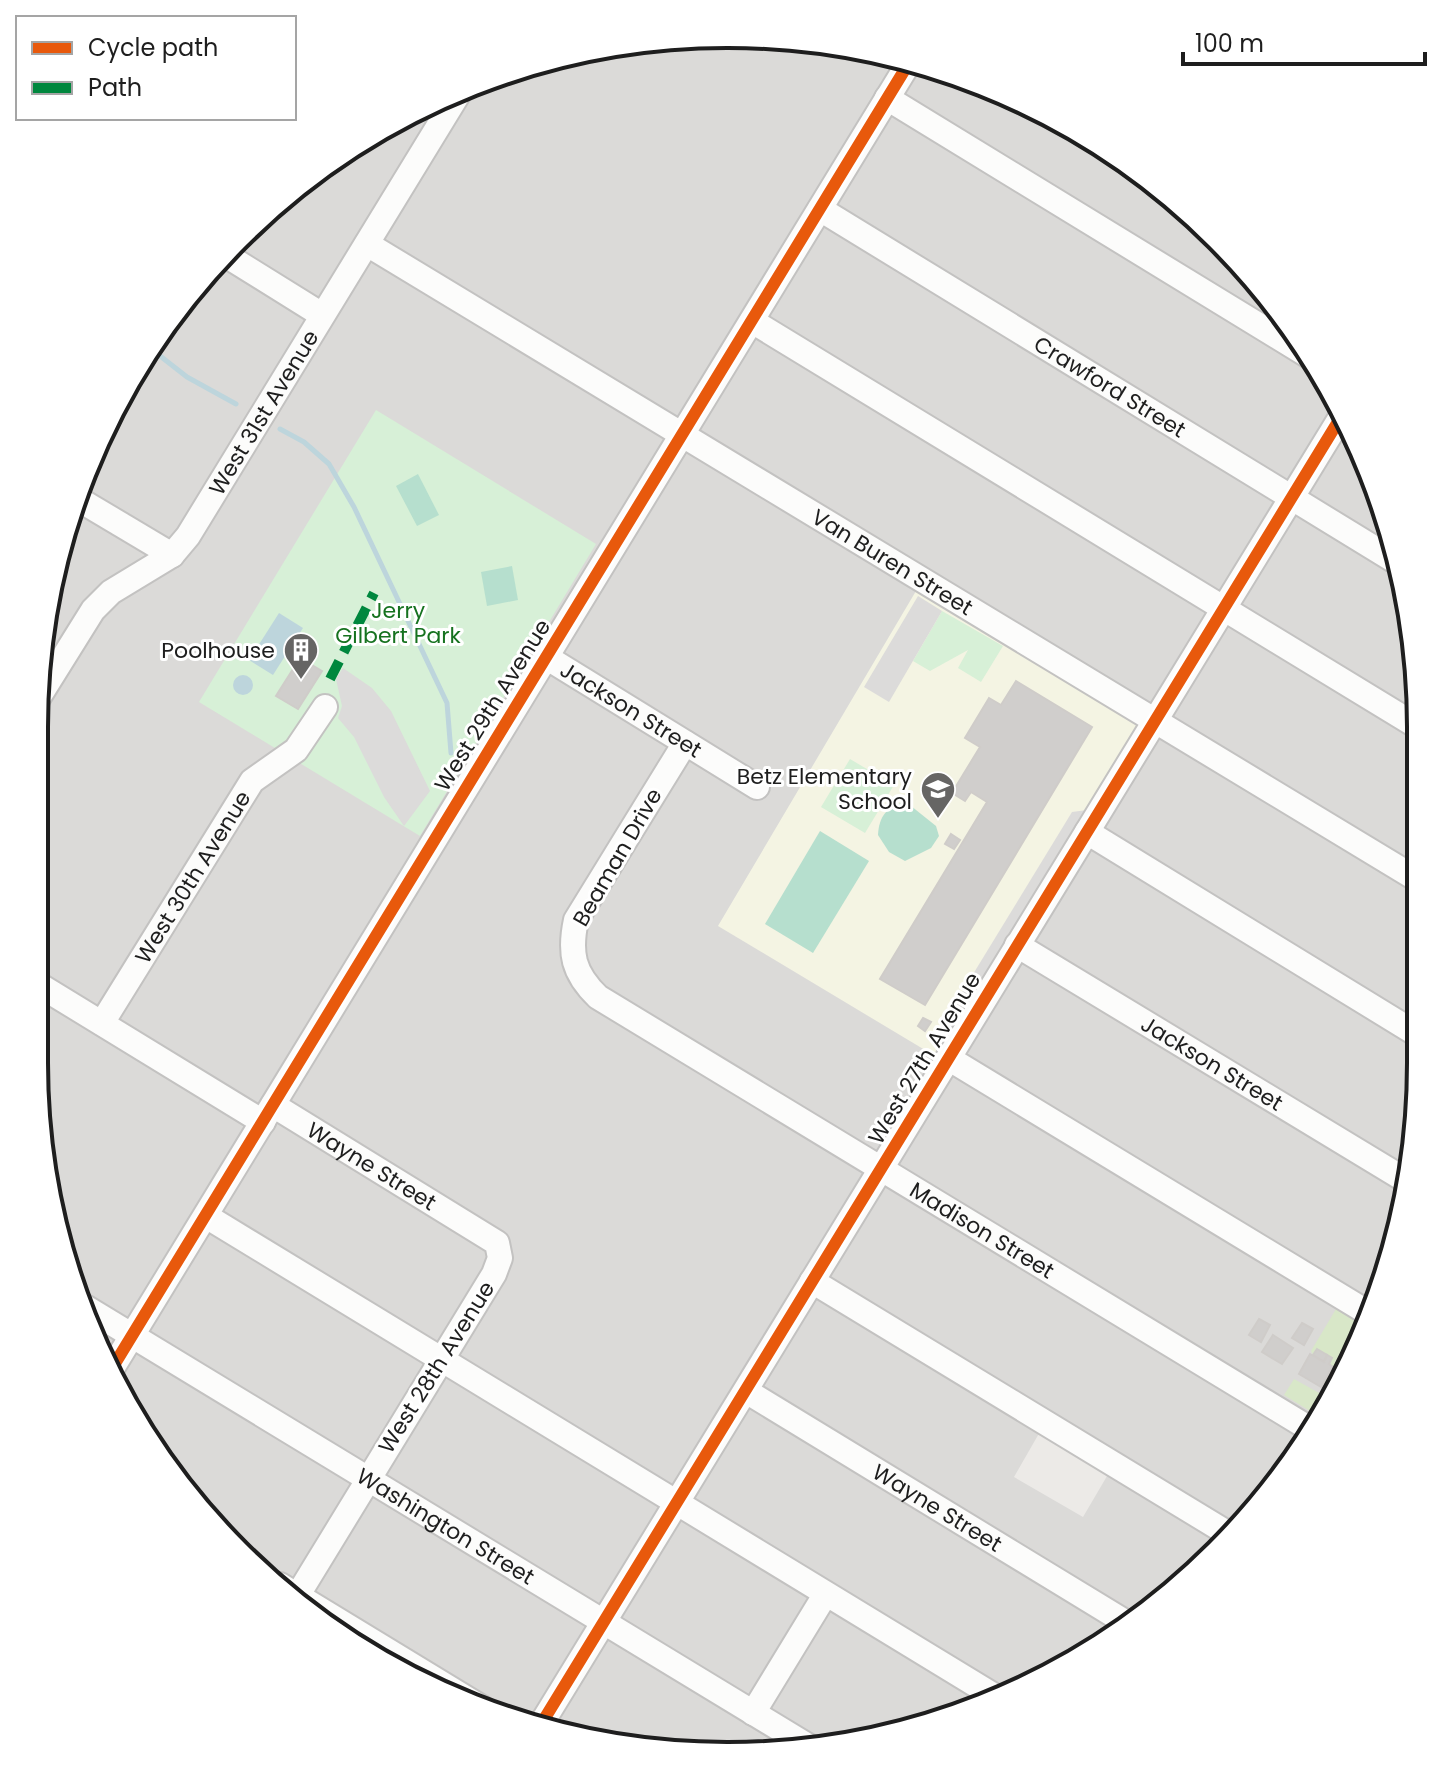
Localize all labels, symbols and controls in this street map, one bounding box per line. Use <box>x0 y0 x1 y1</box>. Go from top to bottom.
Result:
legend <box>16 16 296 120</box>
scale bar <box>1183 16 1425 66</box>
text: 100 m <box>1195 27 1264 60</box>
text: Cycle path <box>88 31 218 64</box>
text: Path <box>88 71 142 104</box>
street label: West 31st Avenue <box>202 324 326 501</box>
street label: Crawford Street <box>1028 329 1192 445</box>
street label: Van Buren Street <box>806 501 979 623</box>
park label: Jerry Gilbert Park <box>335 595 462 651</box>
street label: West 29th Avenue <box>427 613 558 797</box>
building icon: Poolhouse <box>282 631 320 681</box>
place label: Poolhouse <box>161 635 275 666</box>
street label: Jackson Street <box>554 654 708 765</box>
place label: Betz Elementary School <box>737 761 913 817</box>
school or university icon: Betz Elementary School <box>919 770 957 820</box>
street label: Beaman Drive <box>565 783 670 932</box>
street label: West 30th Avenue <box>128 785 258 969</box>
street label: West 27th Avenue <box>861 966 988 1150</box>
street label: Jackson Street <box>1135 1008 1289 1118</box>
street label: Wayne Street <box>301 1115 442 1218</box>
street label: Madison Street <box>904 1175 1060 1286</box>
street label: West 28th Avenue <box>371 1275 502 1459</box>
street label: Wayne Street <box>866 1457 1008 1559</box>
street label: Washington Street <box>351 1461 540 1592</box>

